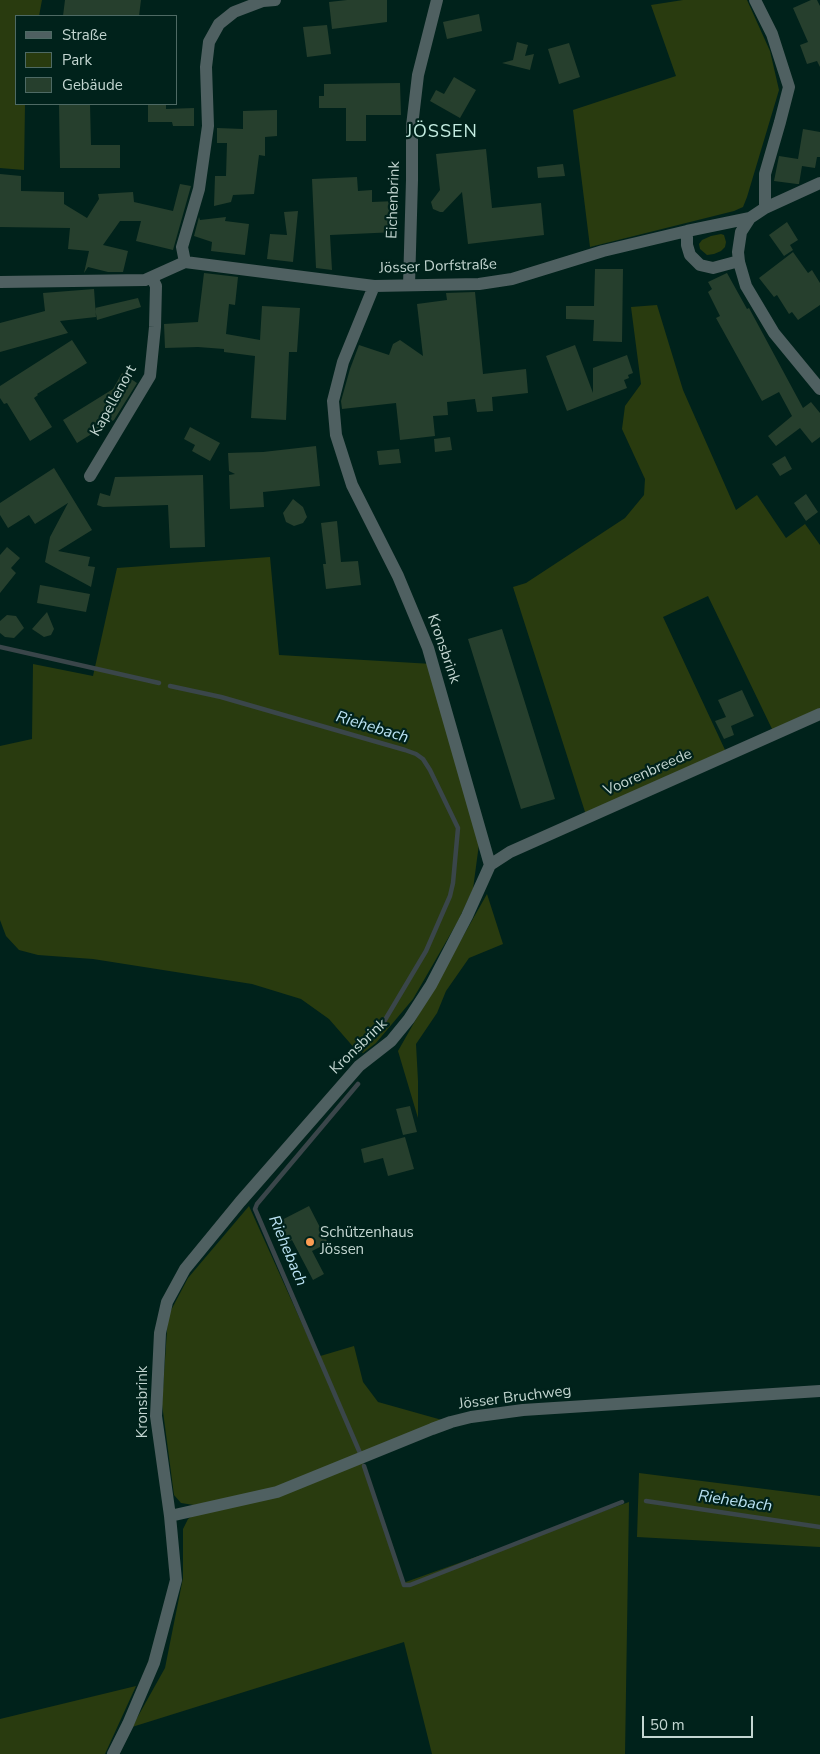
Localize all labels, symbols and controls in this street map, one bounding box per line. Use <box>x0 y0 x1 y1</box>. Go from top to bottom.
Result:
legend <box>15 15 178 105</box>
text: Straße <box>62 25 107 45</box>
text: Park <box>62 50 92 70</box>
text: Gebäude <box>62 75 123 95</box>
district label: JÖSSEN <box>405 122 479 144</box>
street label: Eichenbrink <box>384 161 404 239</box>
street label: Jösser Dorfstraße <box>379 256 497 278</box>
street label: Kapellenort <box>87 362 141 440</box>
street label: Kronsbrink <box>423 612 463 686</box>
water label: Riehebach <box>333 708 411 748</box>
street label: Voorenbreede <box>601 746 695 800</box>
street label: Kronsbrink <box>327 1015 391 1079</box>
water label: Riehebach <box>264 1213 310 1289</box>
place label: Schützenhaus Jössen <box>320 1224 414 1259</box>
marker: Schützenhaus Jössen <box>304 1236 316 1248</box>
street label: Kronsbrink <box>134 1366 152 1438</box>
street label: Jösser Bruchweg <box>458 1382 572 1414</box>
water label: Riehebach <box>697 1487 773 1517</box>
scale bar <box>645 1706 756 1738</box>
text: 50 m <box>650 1715 685 1735</box>

